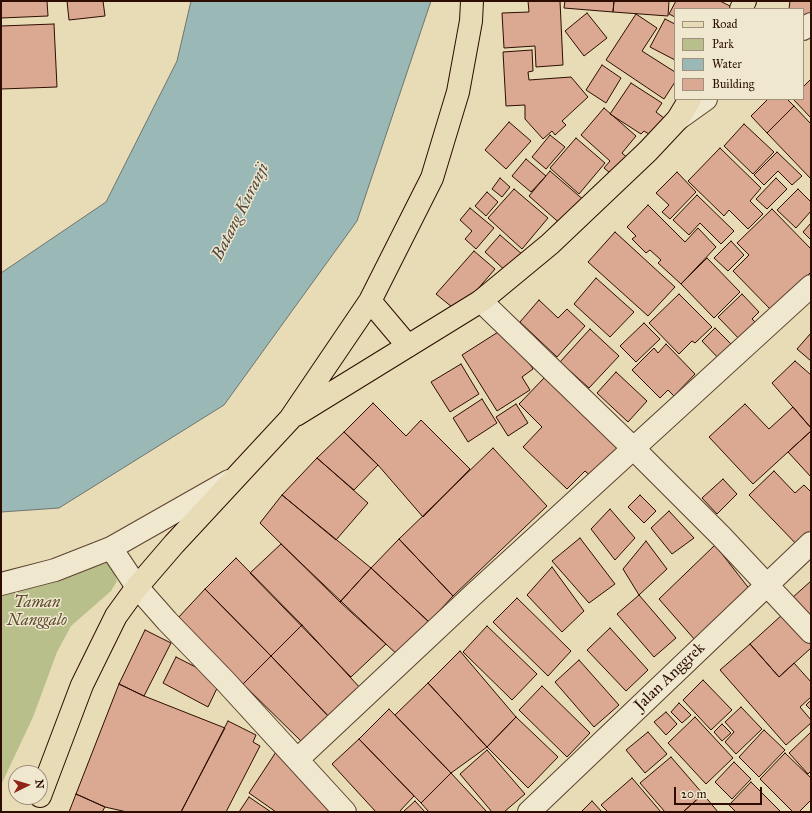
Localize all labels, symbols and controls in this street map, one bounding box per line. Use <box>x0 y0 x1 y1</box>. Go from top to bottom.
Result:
legend <box>674 8 804 100</box>
text: Road <box>712 17 738 31</box>
text: Park <box>712 37 734 51</box>
text: Water <box>712 57 742 71</box>
text: Building <box>712 77 754 91</box>
water label: Batang Kuranji <box>208 160 274 264</box>
park label: Taman Nanggalo <box>7 593 67 631</box>
street label: Jalan Anggrek <box>631 639 709 715</box>
north arrow <box>8 765 48 805</box>
text: N <box>33 779 46 789</box>
scale bar <box>676 779 764 805</box>
text: 20 m <box>681 787 707 801</box>

